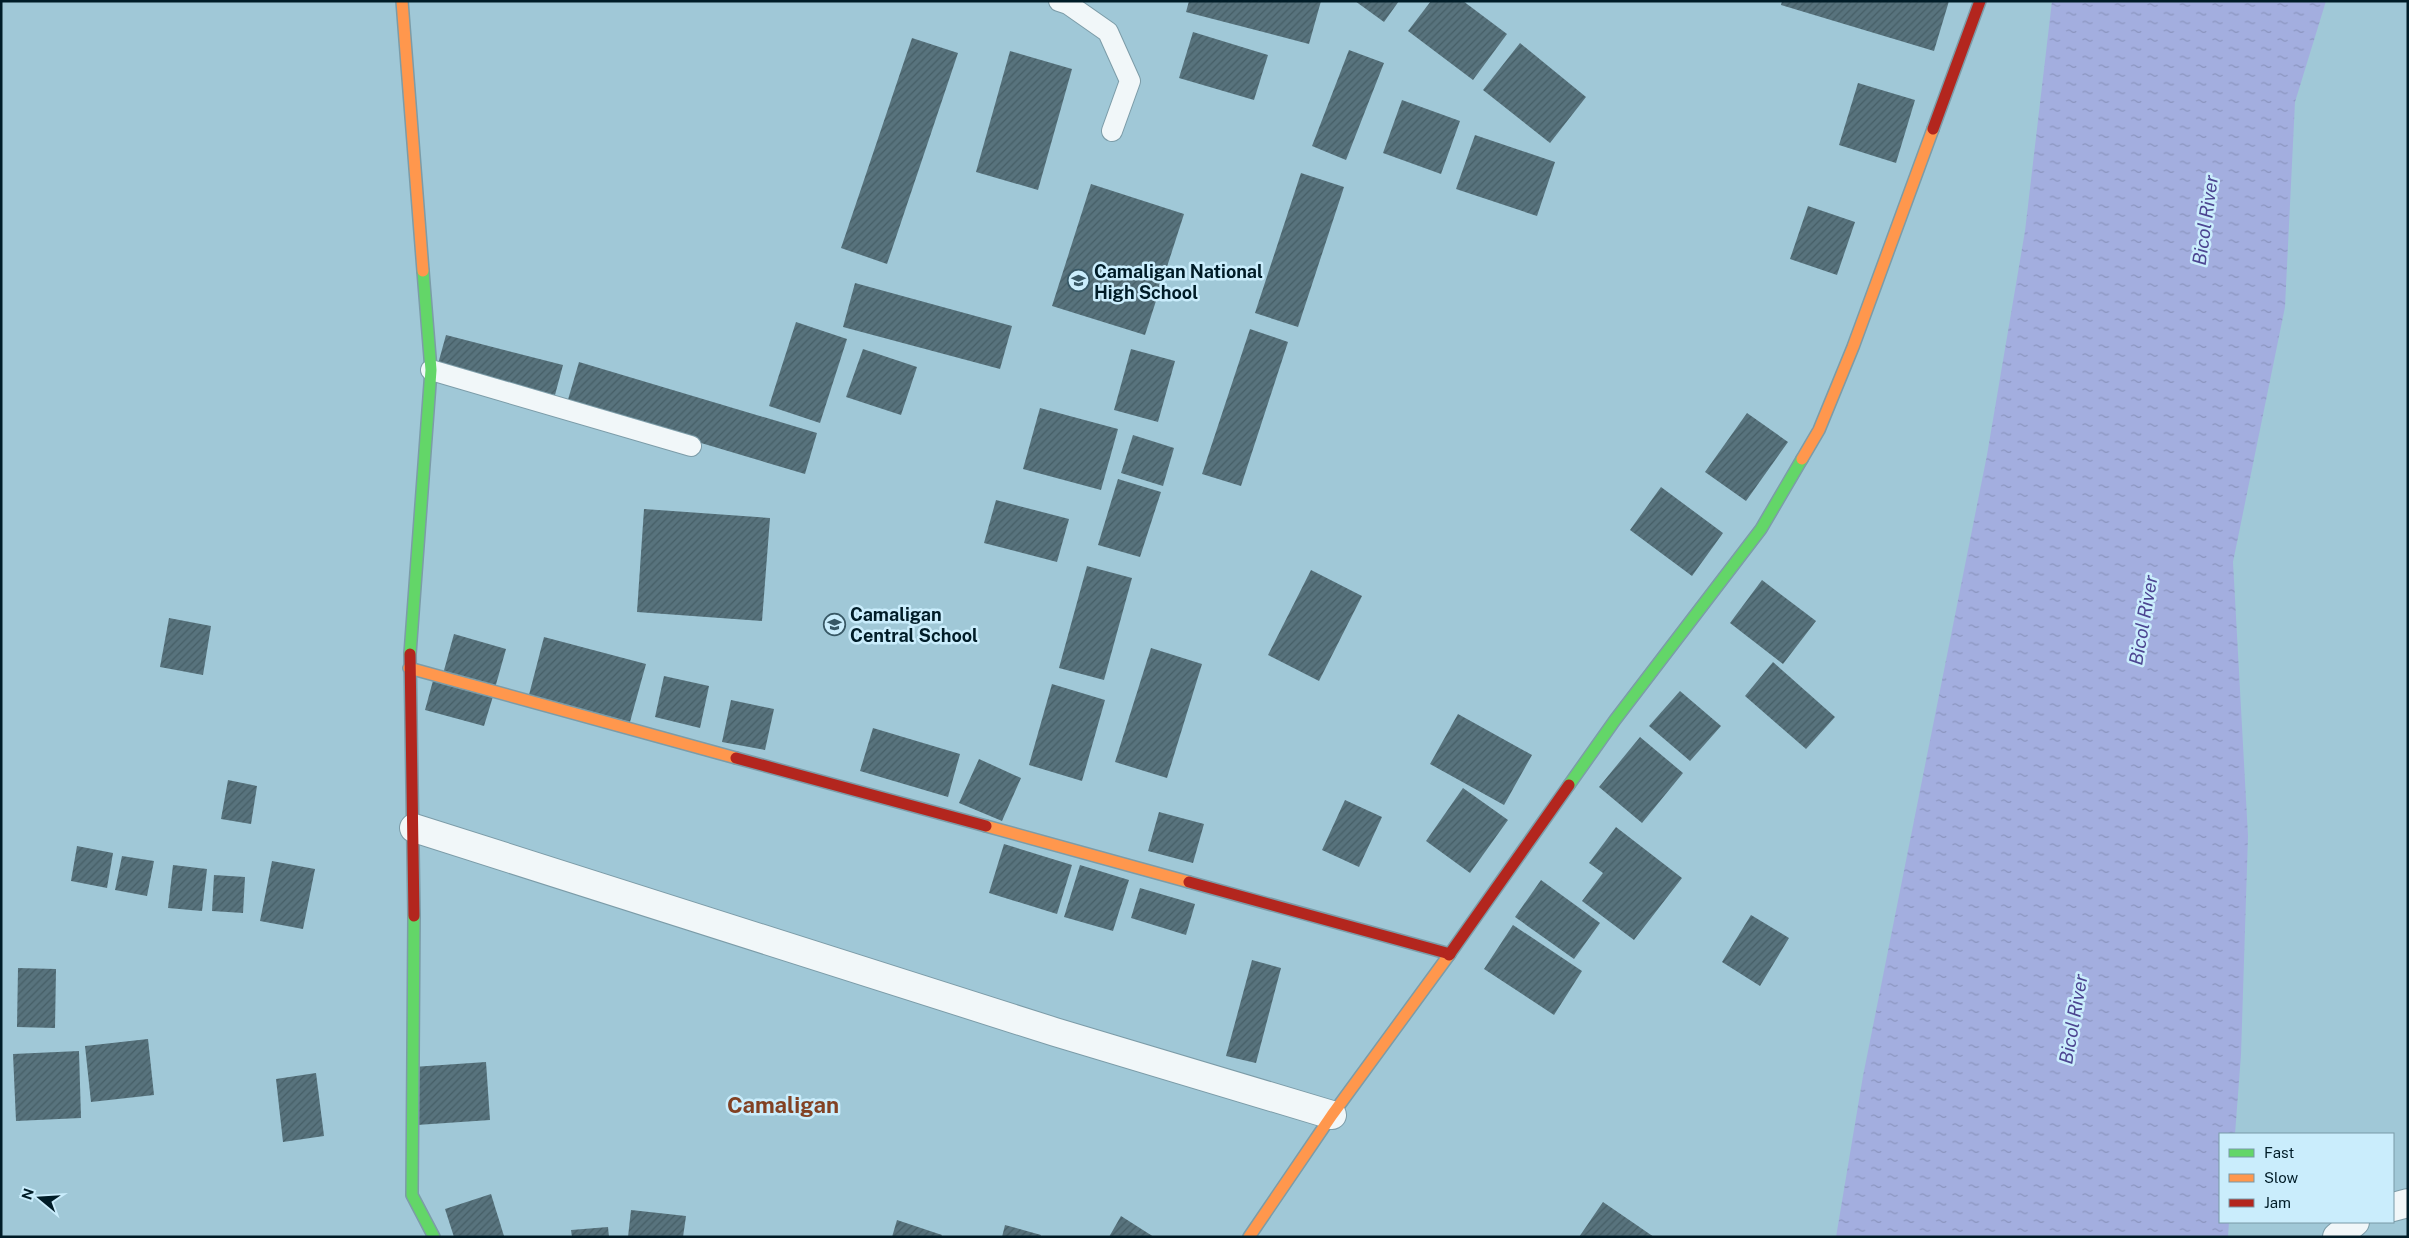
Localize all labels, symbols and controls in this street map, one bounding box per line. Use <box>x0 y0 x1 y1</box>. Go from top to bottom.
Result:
water label: Bicol River <box>2188 173 2222 266</box>
place label: Camaligan National High School <box>1094 261 1263 303</box>
school or university icon: Camaligan National High School <box>1066 269 1090 293</box>
water label: Bicol River <box>2124 573 2162 667</box>
place label: Camaligan Central School <box>850 604 978 646</box>
school or university icon: Camaligan Central School <box>822 612 846 636</box>
water label: Bicol River <box>2054 972 2092 1066</box>
district label: Camaligan <box>727 1092 839 1118</box>
legend <box>2219 1133 2394 1223</box>
text: Fast <box>2264 1144 2294 1161</box>
text: Slow <box>2264 1169 2299 1186</box>
north arrow <box>15 1173 65 1223</box>
text: N <box>18 1186 37 1202</box>
text: Jam <box>2264 1194 2291 1211</box>

